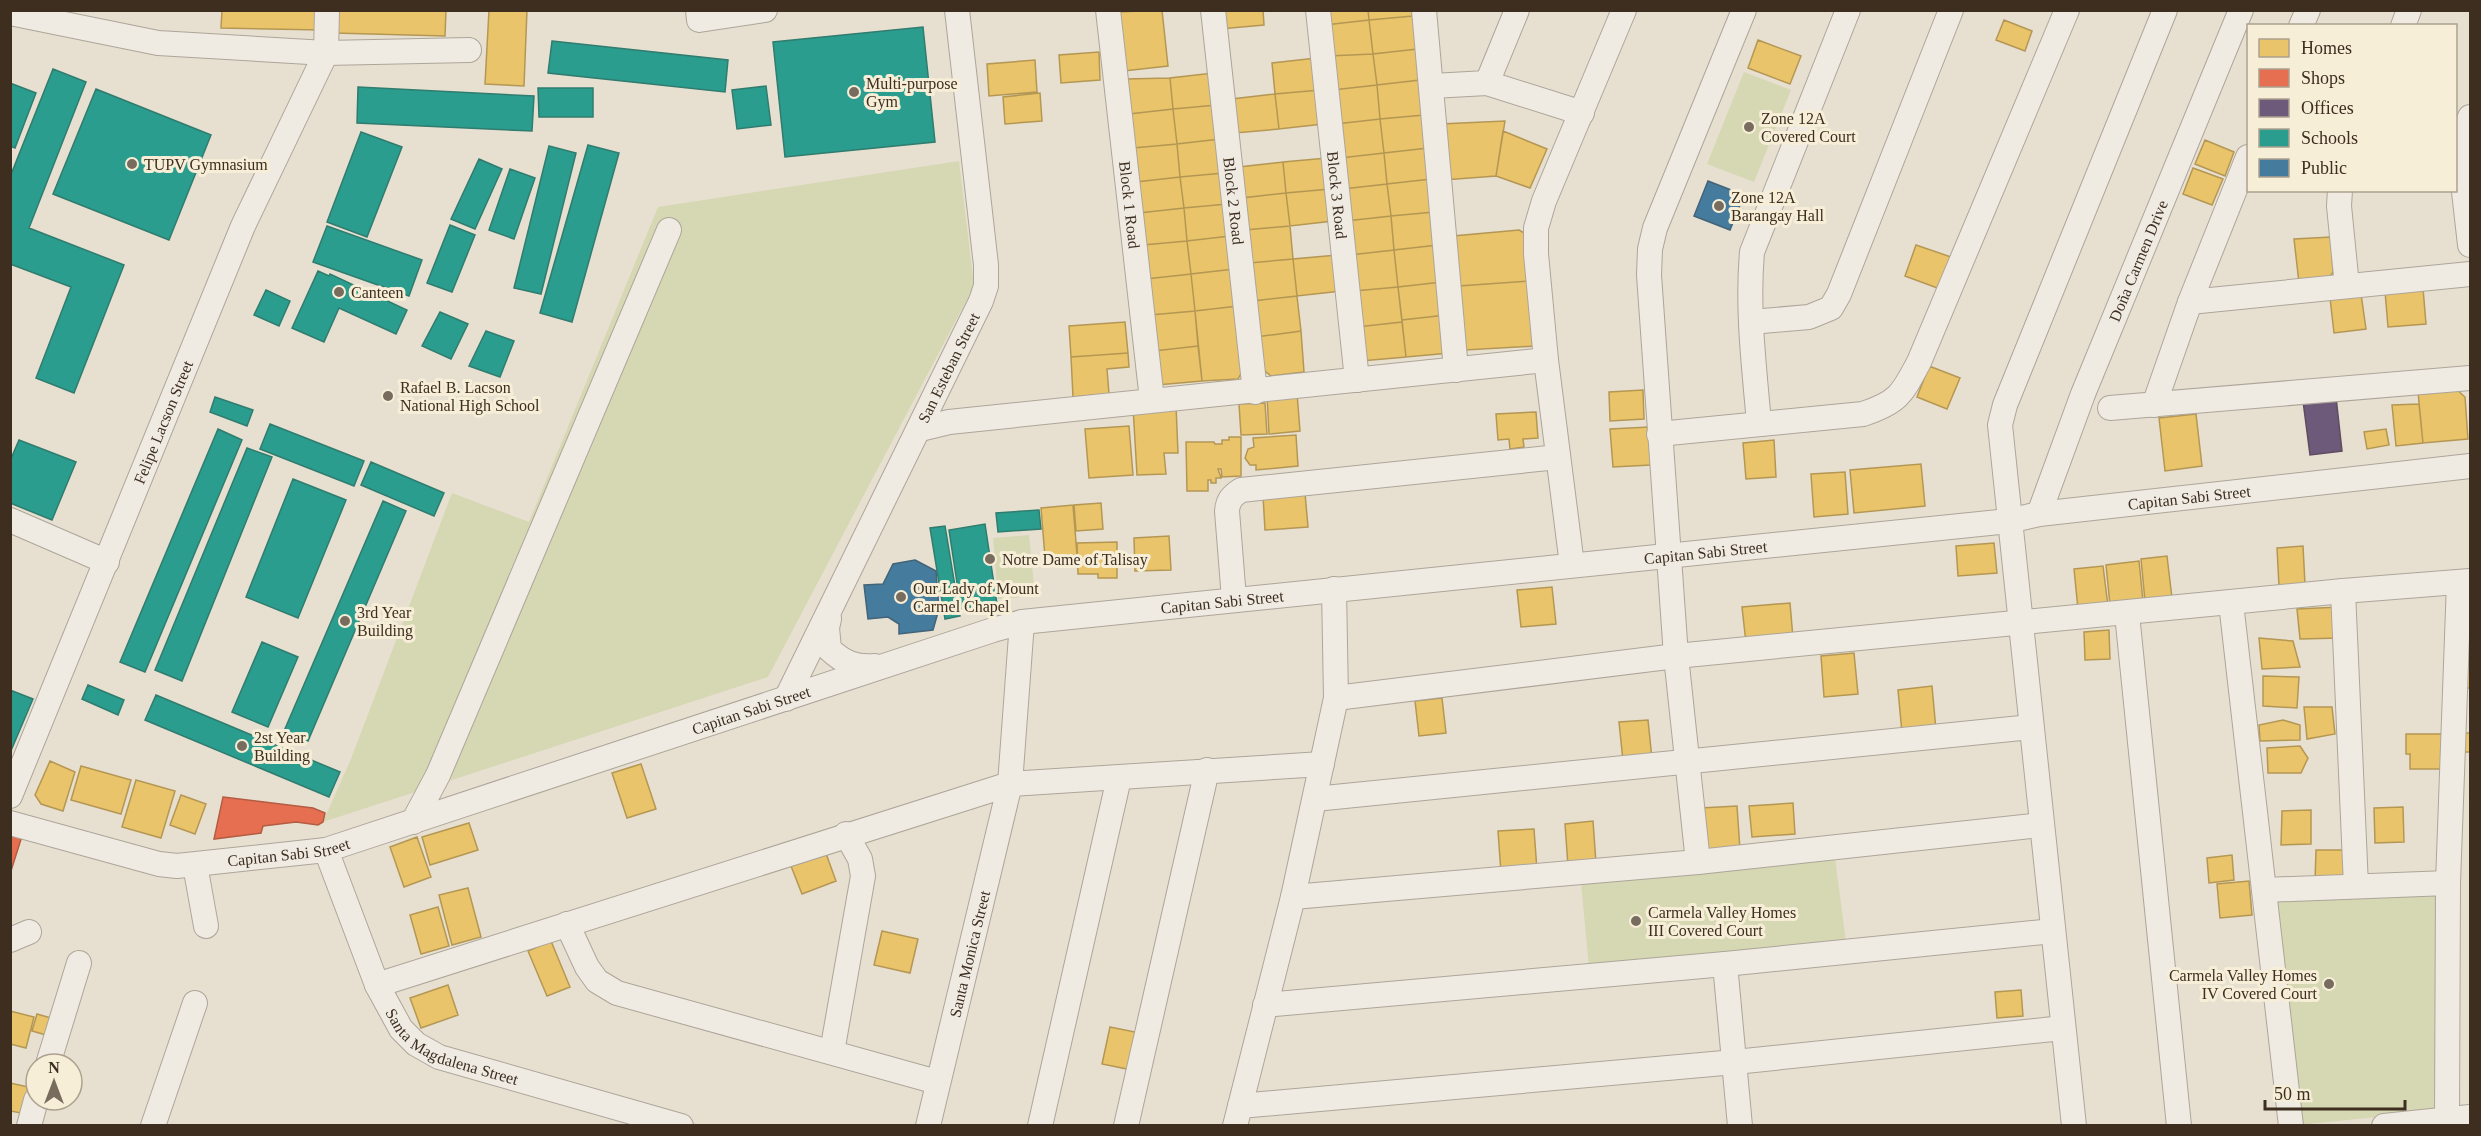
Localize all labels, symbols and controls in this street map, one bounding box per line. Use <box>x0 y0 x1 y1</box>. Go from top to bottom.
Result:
legend <box>2247 24 2457 192</box>
text: Homes <box>2301 38 2352 58</box>
text: Shops <box>2301 68 2345 88</box>
place label: Multi-purpose Gym <box>866 75 958 111</box>
marker: Multi-purpose Gym <box>847 85 861 99</box>
text: Offices <box>2301 98 2354 118</box>
place label: Zone 12A Covered Court <box>1761 110 1856 145</box>
marker: Zone 12A Covered Court <box>1742 120 1756 134</box>
text: Schools <box>2301 128 2358 148</box>
street label: Block 3 Road <box>1324 150 1351 240</box>
place label: TUPV Gymnasium <box>144 156 268 174</box>
street label: Block 2 Road <box>1221 156 1247 246</box>
marker: TUPV Gymnasium <box>125 157 139 171</box>
text: Public <box>2301 158 2347 178</box>
street label: Block 1 Road <box>1117 160 1143 249</box>
place label: Zone 12A Barangay Hall <box>1731 189 1824 225</box>
street label: Doña Carmen Drive <box>2105 197 2170 324</box>
marker: Zone 12A Barangay Hall <box>1712 199 1726 213</box>
place label: Canteen <box>351 284 403 301</box>
marker: Canteen <box>332 285 346 299</box>
street label: San Esteban Street <box>914 309 983 425</box>
street label: Felipe Lacson Street <box>130 357 196 486</box>
place label: Rafael B. Lacson National High School <box>400 379 540 415</box>
marker: Rafael B. Lacson National High School <box>381 389 395 403</box>
street label: Capitan Sabi Street <box>2127 482 2252 513</box>
street label: Capitan Sabi Street <box>1643 537 1768 567</box>
place label: Notre Dame of Talisay <box>1002 551 1148 569</box>
marker: Notre Dame of Talisay <box>983 552 997 566</box>
place label: Our Lady of Mount Carmel Chapel <box>913 580 1039 616</box>
street label: Capitan Sabi Street <box>1160 587 1285 616</box>
marker: Our Lady of Mount Carmel Chapel <box>894 590 908 604</box>
place label: 3rd Year Building <box>357 604 413 640</box>
marker: 3rd Year Building <box>338 614 352 628</box>
street label: Capitan Sabi Street <box>690 682 813 737</box>
place label: 2st Year Building <box>254 729 310 765</box>
marker: 2st Year Building <box>235 739 249 753</box>
street label: Capitan Sabi Street <box>226 834 352 869</box>
street label: Santa Monica Street <box>946 888 993 1019</box>
place label: Carmela Valley Homes III Covered Court <box>1648 904 1796 939</box>
marker: Carmela Valley Homes III Covered Court <box>1629 914 1643 928</box>
place label: Carmela Valley Homes IV Covered Court <box>2169 967 2318 1002</box>
marker: Carmela Valley Homes IV Covered Court <box>2322 977 2336 991</box>
street label: Santa Magdalena Street <box>383 1005 521 1088</box>
north arrow <box>24 1052 84 1112</box>
text: N <box>48 1059 60 1076</box>
scale bar <box>2265 1073 2404 1111</box>
text: 50 m <box>2274 1084 2311 1104</box>

